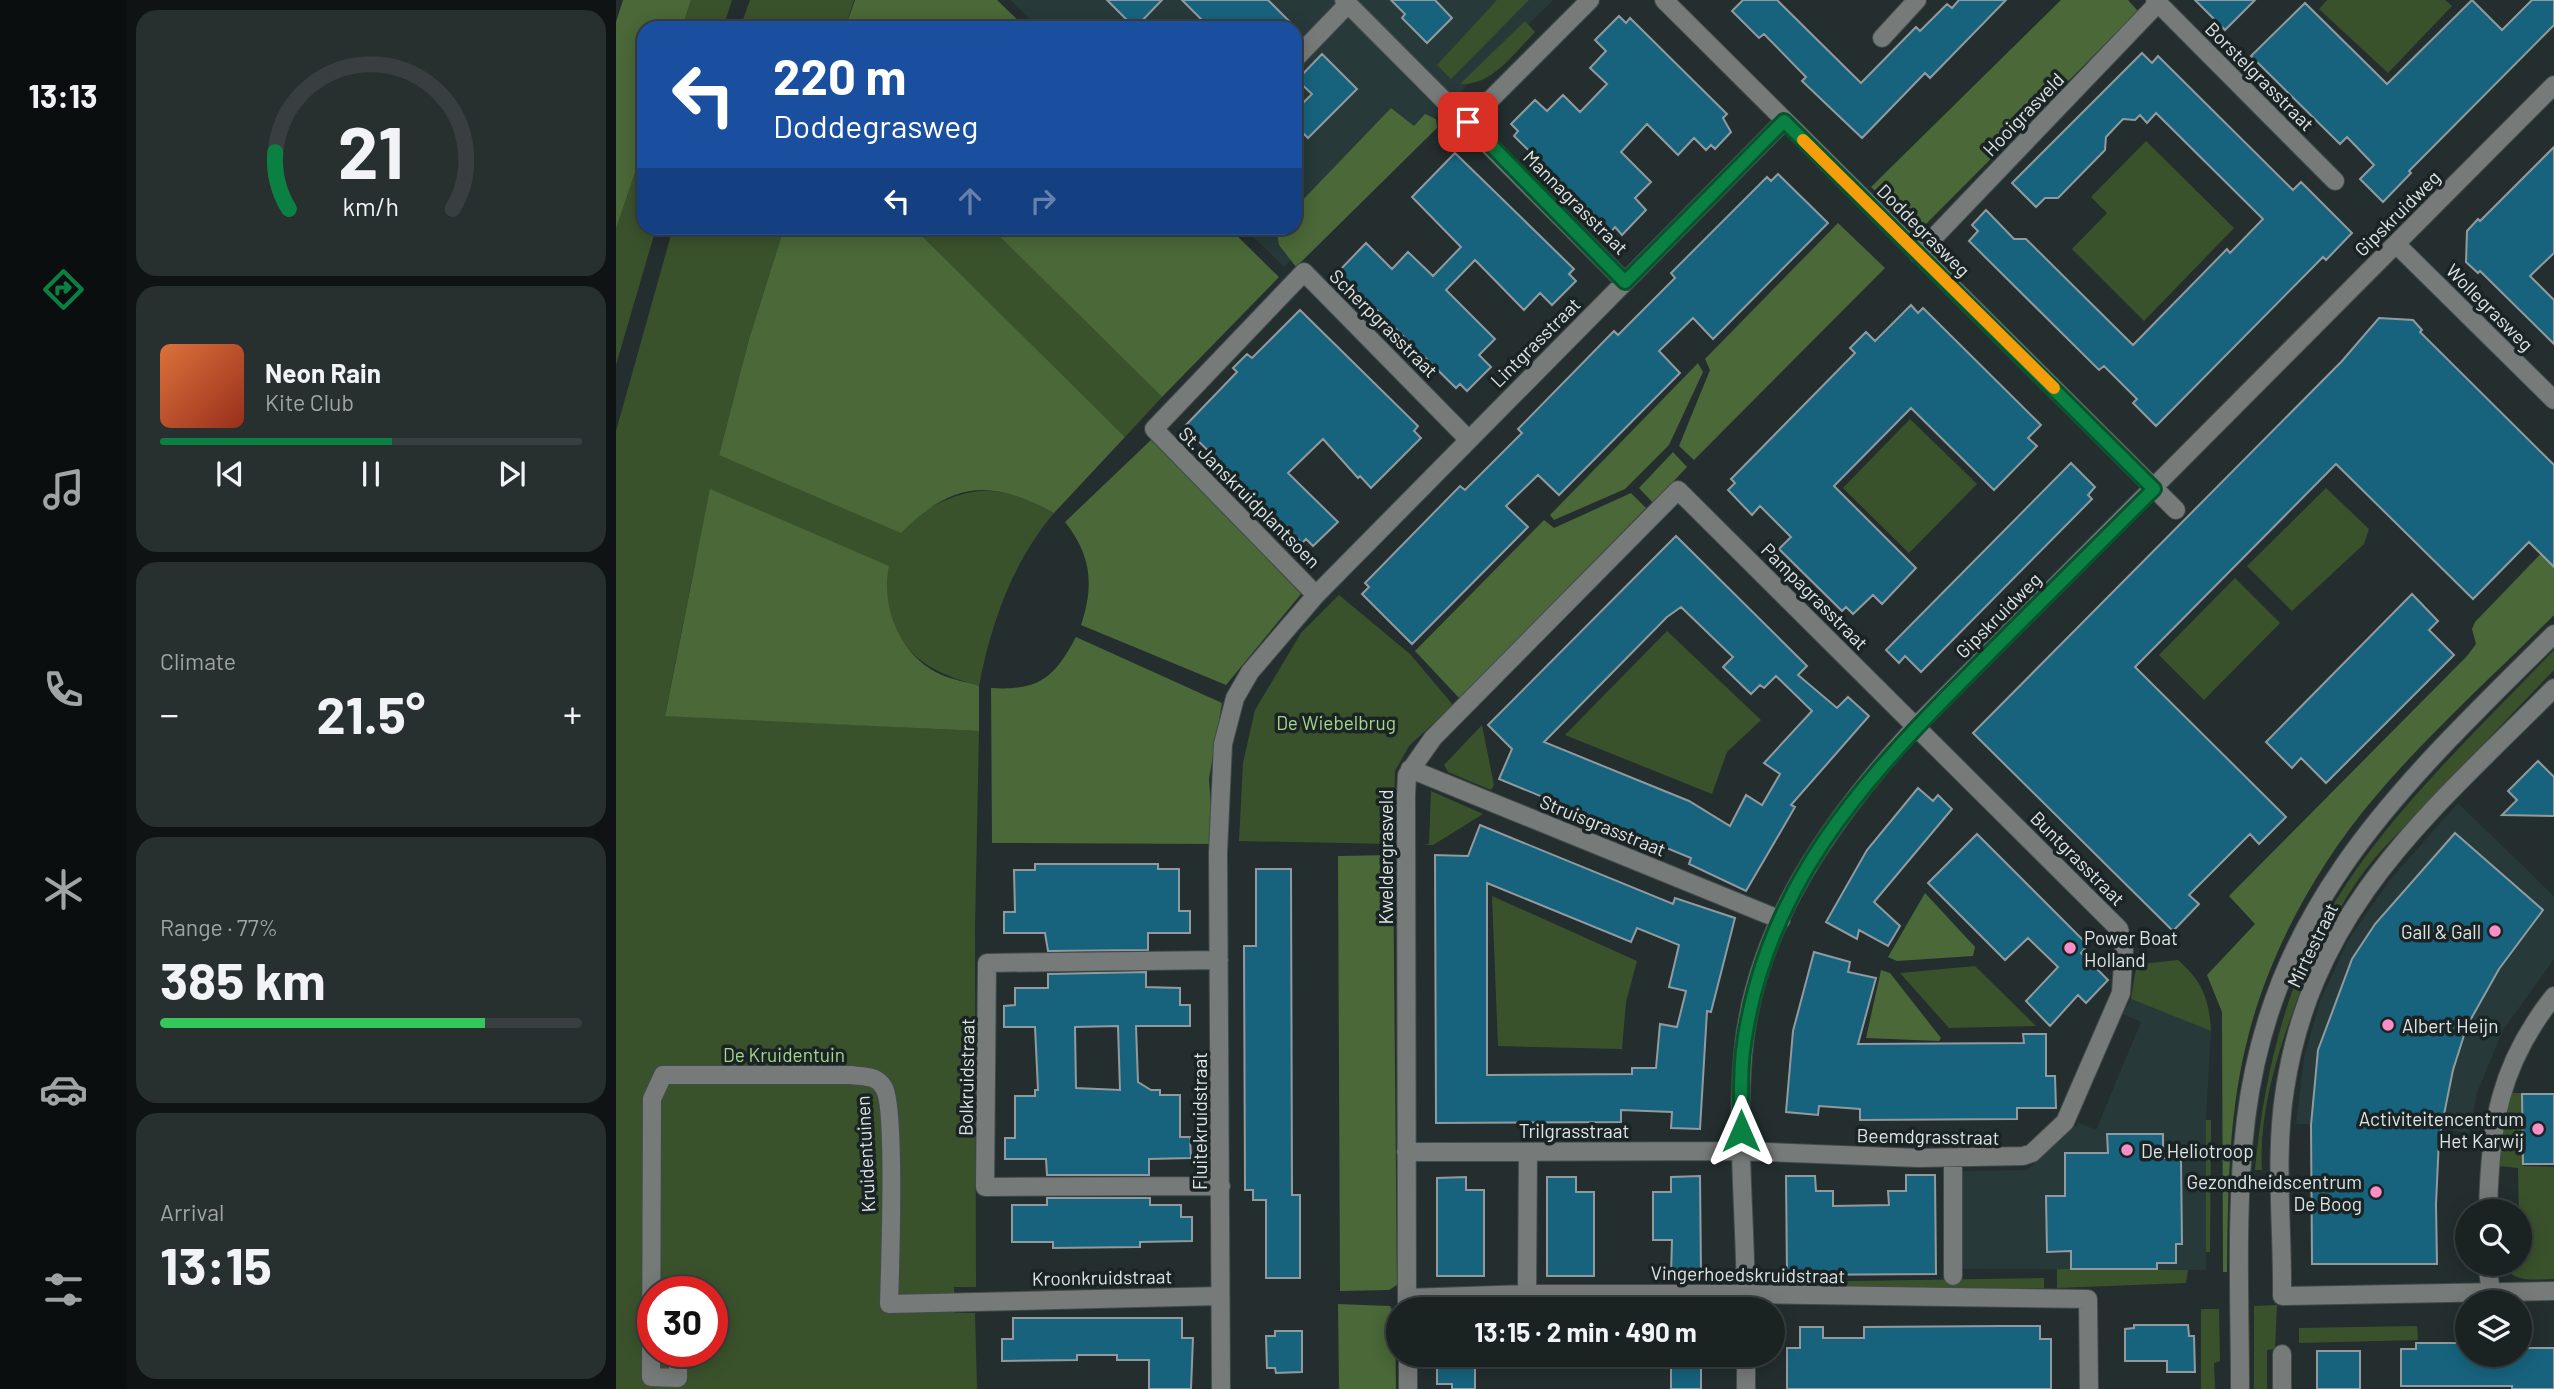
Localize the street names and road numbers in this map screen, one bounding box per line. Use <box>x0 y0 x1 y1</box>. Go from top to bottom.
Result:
street label: Borstelgrasstraat <box>2201 17 2319 135</box>
street label: Hooigrasveld <box>1978 68 2068 160</box>
street label: Mannagrasstraat <box>1519 145 1633 259</box>
street label: Gipskruidweg <box>2349 165 2445 261</box>
street label: Doddegrasweg <box>1873 179 1975 281</box>
street label: Wollegrasweg <box>2442 259 2538 355</box>
street label: Scherpgrasstraat <box>1325 264 1443 382</box>
street label: Lintgrasstraat <box>1485 292 1585 392</box>
street label: St. Janskruidplantsoen <box>1174 421 1326 573</box>
street label: Pampagrasstraat <box>1757 538 1873 654</box>
street label: Gipskruidweg <box>1950 567 2046 663</box>
street label: Kweldergrasveld <box>1374 789 1397 925</box>
street label: Struisgrasstraat <box>1537 789 1669 861</box>
street label: Buntgrasstraat <box>2026 806 2130 910</box>
street label: Mirtestraat <box>2282 899 2342 991</box>
street label: Bolkruidstraat <box>953 1018 979 1136</box>
street label: Fluitekruidstraat <box>1188 1052 1211 1190</box>
street label: Kruidentuinen <box>850 1095 880 1213</box>
street label: Trilgrasstraat <box>1519 1119 1629 1142</box>
street label: Beemdgrasstraat <box>1856 1123 2000 1149</box>
street label: Vingerhoedskruidstraat <box>1651 1261 1845 1287</box>
street label: Kroonkruidstraat <box>1032 1264 1172 1290</box>

